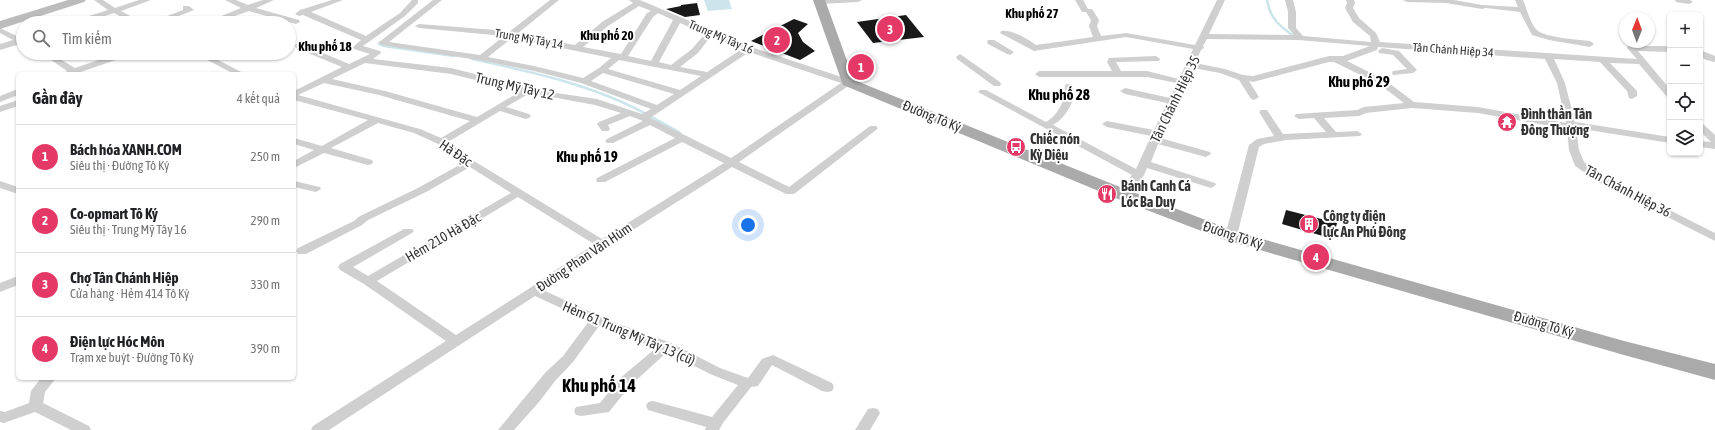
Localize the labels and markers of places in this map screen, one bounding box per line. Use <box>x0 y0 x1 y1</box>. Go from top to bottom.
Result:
pin: 3 <box>877 14 903 44</box>
pin: 2 <box>764 25 790 55</box>
pin: 1 <box>848 52 874 82</box>
place label: Đình thần Tân Đông Thượng <box>1521 105 1592 138</box>
temple icon: Đình thần Tân Đông Thượng <box>1496 111 1518 133</box>
place label: Chiếc nón Kỳ Diệu <box>1030 130 1080 163</box>
bus stop icon: Chiếc nón Kỳ Diệu <box>1005 136 1027 158</box>
place label: Bánh Canh Cá Lóc Ba Duy <box>1121 178 1191 210</box>
restaurant icon: Bánh Canh Cá Lóc Ba Duy <box>1096 183 1118 205</box>
place label: Công ty điện lực An Phú Đông <box>1323 208 1407 240</box>
building icon: Công ty điện lực An Phú Đông <box>1298 213 1320 235</box>
pin: 4 <box>1303 242 1329 272</box>

